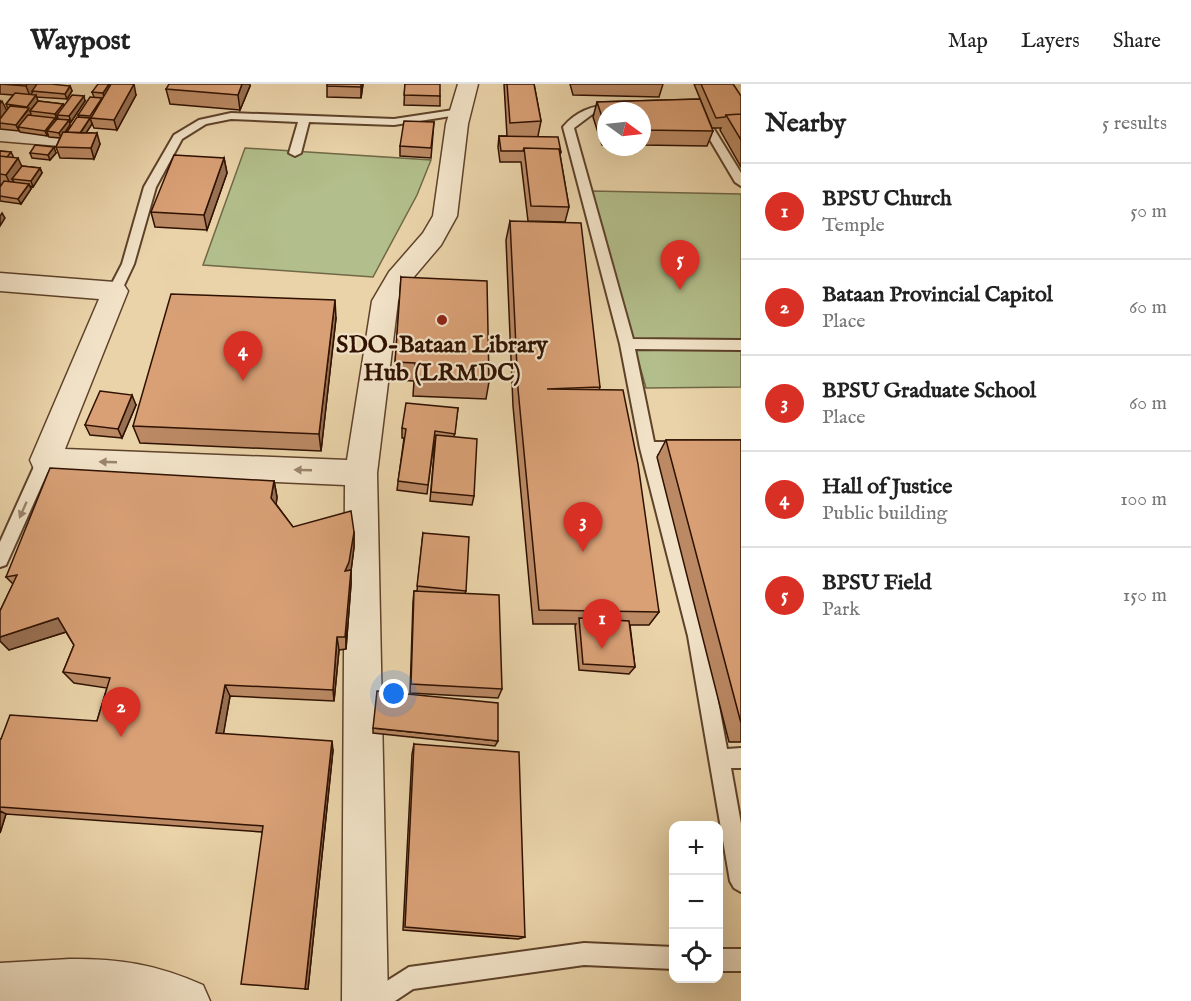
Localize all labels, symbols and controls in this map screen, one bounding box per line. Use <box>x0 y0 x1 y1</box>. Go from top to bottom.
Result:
text: Waypost <box>30 24 130 59</box>
text: Map <box>948 28 988 55</box>
text: Layers <box>1021 28 1080 55</box>
text: Share <box>1113 28 1161 55</box>
north arrow <box>597 102 651 156</box>
text: Nearby <box>765 107 846 140</box>
text: 5 results <box>1102 111 1167 136</box>
text: BPSU Church <box>822 185 952 213</box>
text: 1 <box>781 199 788 224</box>
text: 50 m <box>1130 199 1167 224</box>
text: Temple <box>822 213 885 238</box>
pin: 5 <box>660 240 700 290</box>
text: Bataan Provincial Capitol <box>822 281 1053 309</box>
text: 2 <box>780 295 789 320</box>
text: 60 m <box>1129 295 1167 320</box>
text: Place <box>822 309 865 334</box>
marker: SDO-Bataan Library Hub (LRMDC) <box>435 313 449 327</box>
place label: SDO-Bataan Library Hub (LRMDC) <box>336 330 549 389</box>
pin: 4 <box>224 332 262 381</box>
text: BPSU Graduate School <box>822 377 1036 405</box>
text: 3 <box>781 391 788 416</box>
text: 60 m <box>1129 391 1167 416</box>
text: Place <box>822 405 865 430</box>
one-way arrow <box>98 458 117 467</box>
one-way arrow <box>293 466 312 475</box>
text: Hall of Justice <box>822 473 952 501</box>
text: 4 <box>780 487 789 512</box>
text: 100 m <box>1120 487 1167 512</box>
one-way arrow <box>17 501 27 519</box>
text: Public building <box>822 501 947 526</box>
pin: 3 <box>564 502 602 552</box>
text: BPSU Field <box>822 569 931 597</box>
text: 5 <box>781 583 788 608</box>
text: 150 m <box>1123 583 1167 608</box>
text: Park <box>822 597 860 622</box>
pin: 1 <box>582 600 622 649</box>
your location <box>379 679 408 708</box>
pin: 2 <box>102 688 140 737</box>
map controls <box>669 821 723 983</box>
button: + <box>669 821 723 875</box>
button: − <box>669 875 723 929</box>
button: locate <box>669 929 723 983</box>

